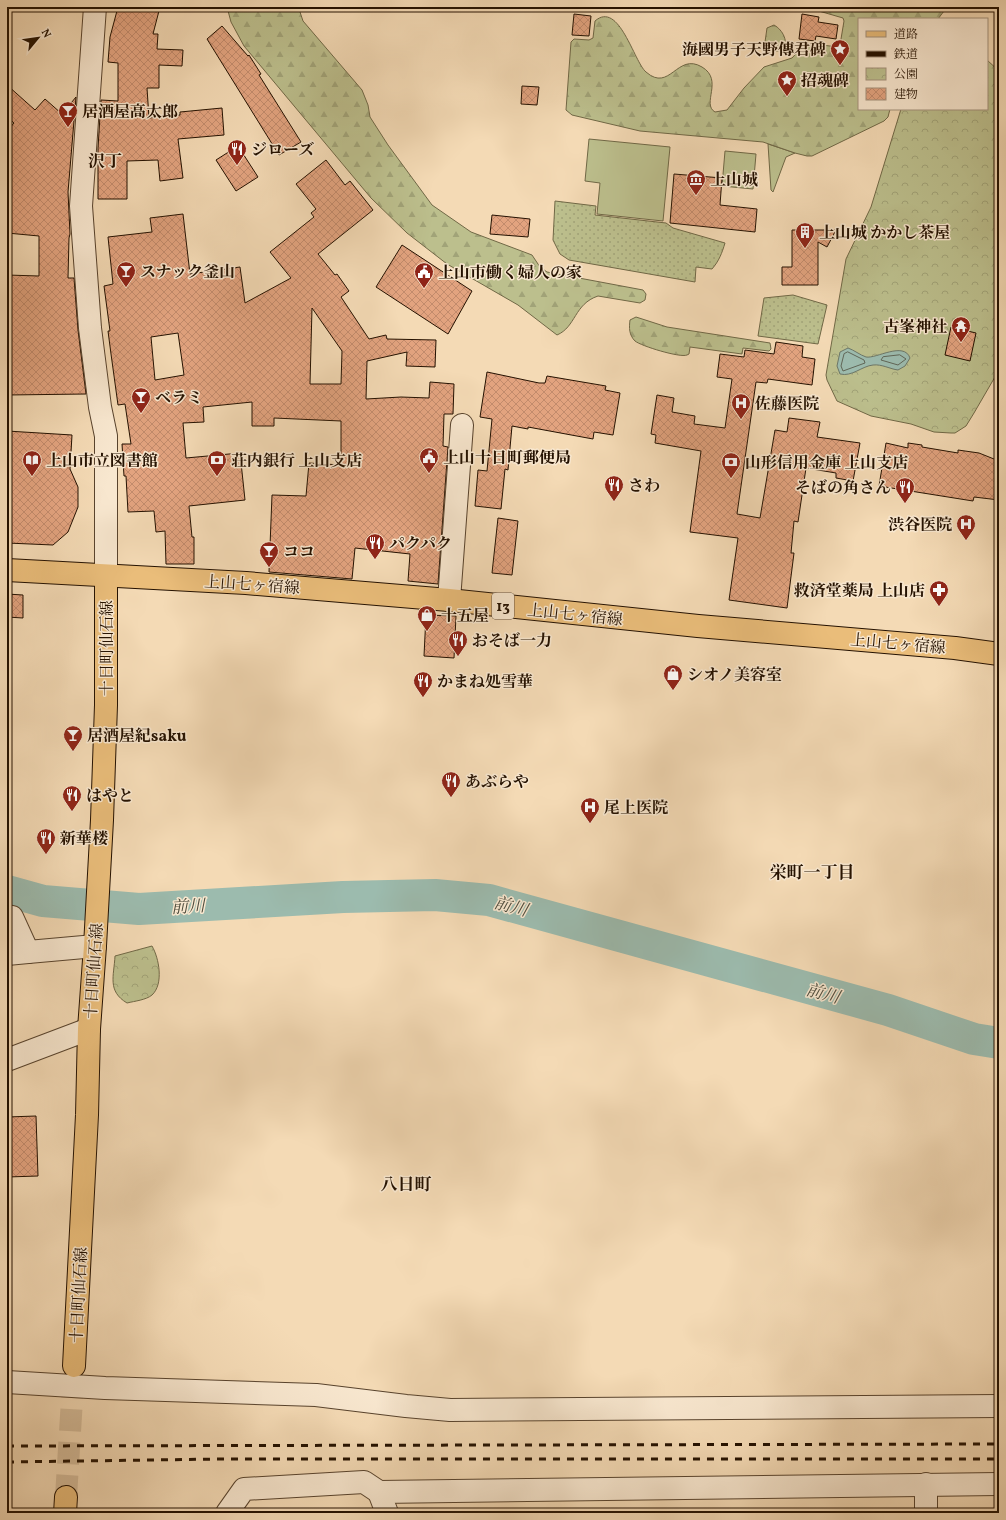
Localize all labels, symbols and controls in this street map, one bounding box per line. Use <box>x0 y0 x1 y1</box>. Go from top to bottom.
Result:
north arrow <box>18 18 58 58</box>
legend <box>858 18 988 110</box>
text: N <box>37 27 54 41</box>
text: 道路 <box>894 27 918 43</box>
place icon: 海國男子天野傳君碑 <box>829 38 851 66</box>
place label: 海國男子天野傳君碑 <box>682 40 826 62</box>
text: 鉄道 <box>893 47 918 63</box>
text: 公園 <box>894 67 918 83</box>
place icon: 招魂碑 <box>776 69 798 97</box>
place label: 招魂碑 <box>801 71 849 93</box>
text: 建物 <box>894 87 918 103</box>
bar icon: 居酒屋高太郎 <box>57 100 79 128</box>
place label: 居酒屋高太郎 <box>82 102 178 124</box>
restaurant icon: ジローズ <box>226 138 248 166</box>
place label: ジローズ <box>251 140 314 162</box>
district label: 沢丁 <box>88 151 122 174</box>
museum icon: 上山城 <box>685 168 707 196</box>
place label: 上山城 <box>710 170 758 192</box>
building icon: 上山城 かかし茶屋 <box>794 221 816 249</box>
place label: 上山城 かかし茶屋 <box>819 223 950 245</box>
bar icon: スナック釜山 <box>115 260 137 288</box>
public building icon: 上山市働く婦人の家 <box>413 261 435 289</box>
place label: スナック釜山 <box>140 262 235 284</box>
place label: 上山市働く婦人の家 <box>438 263 582 285</box>
temple icon: 古峯神社 <box>950 315 972 343</box>
place label: 古峯神社 <box>883 317 947 339</box>
bar icon: ベラミ <box>130 386 152 414</box>
place label: ベラミ <box>155 388 203 410</box>
hospital icon: 佐藤医院 <box>730 392 752 420</box>
place label: 佐藤医院 <box>755 394 819 416</box>
public building icon: 上山十日町郵便局 <box>418 446 440 474</box>
place label: 上山十日町郵便局 <box>443 448 571 470</box>
library icon: 上山市立図書館 <box>21 449 43 477</box>
bank icon: 荘内銀行 上山支店 <box>206 449 228 477</box>
place label: 上山市立図書館 <box>46 451 158 473</box>
place label: 荘内銀行 上山支店 <box>231 451 362 473</box>
bank icon: 山形信用金庫 上山支店 <box>720 451 742 479</box>
place label: 山形信用金庫 上山支店 <box>745 453 908 475</box>
restaurant icon: さわ <box>603 474 625 502</box>
place label: さわ <box>628 476 660 498</box>
restaurant icon: そばの角さん <box>894 476 916 504</box>
place label: そばの角さん <box>795 478 891 500</box>
hospital icon: 渋谷医院 <box>955 513 977 541</box>
place label: 渋谷医院 <box>888 515 952 537</box>
restaurant icon: パクパク <box>364 532 386 560</box>
place label: パクパク <box>389 534 452 556</box>
bar icon: ココ <box>258 540 280 568</box>
place label: ココ <box>283 542 315 564</box>
street label: 上山七ヶ宿線 <box>203 572 301 600</box>
pharmacy icon: 救済堂薬局 上山店 <box>928 579 950 607</box>
place label: 救済堂薬局 上山店 <box>794 581 925 603</box>
road number: 13 <box>492 593 514 619</box>
street label: 十日町仙石線 <box>97 600 119 696</box>
street label: 上山七ヶ宿線 <box>526 600 624 632</box>
shop icon: 十五屋 <box>416 604 438 632</box>
place label: 十五屋 <box>441 606 489 628</box>
restaurant icon: おそば一力 <box>447 629 469 657</box>
street label: 上山七ヶ宿線 <box>849 630 947 660</box>
place label: おそば一力 <box>472 631 552 653</box>
shop icon: シオノ美容室 <box>662 663 684 691</box>
place label: シオノ美容室 <box>687 665 782 687</box>
restaurant icon: かまね処雪華 <box>412 670 434 698</box>
place label: かまね処雪華 <box>437 672 533 694</box>
bar icon: 居酒屋紀saku <box>62 724 84 752</box>
place label: 居酒屋紀saku <box>87 726 187 748</box>
restaurant icon: あぶらや <box>440 770 462 798</box>
place label: あぶらや <box>465 772 529 794</box>
restaurant icon: はやと <box>61 784 83 812</box>
place label: はやと <box>86 786 134 808</box>
hospital icon: 尾上医院 <box>579 796 601 824</box>
place label: 尾上医院 <box>604 798 668 820</box>
restaurant icon: 新華楼 <box>35 827 57 855</box>
place label: 新華楼 <box>59 829 108 851</box>
district label: 栄町一丁目 <box>770 862 855 885</box>
water label: 前川 <box>491 892 532 923</box>
water label: 前川 <box>170 895 208 920</box>
street label: 十日町仙石線 <box>81 922 109 1020</box>
water label: 前川 <box>803 979 844 1010</box>
district label: 八日町 <box>381 1174 432 1197</box>
street label: 十日町仙石線 <box>66 1247 93 1344</box>

